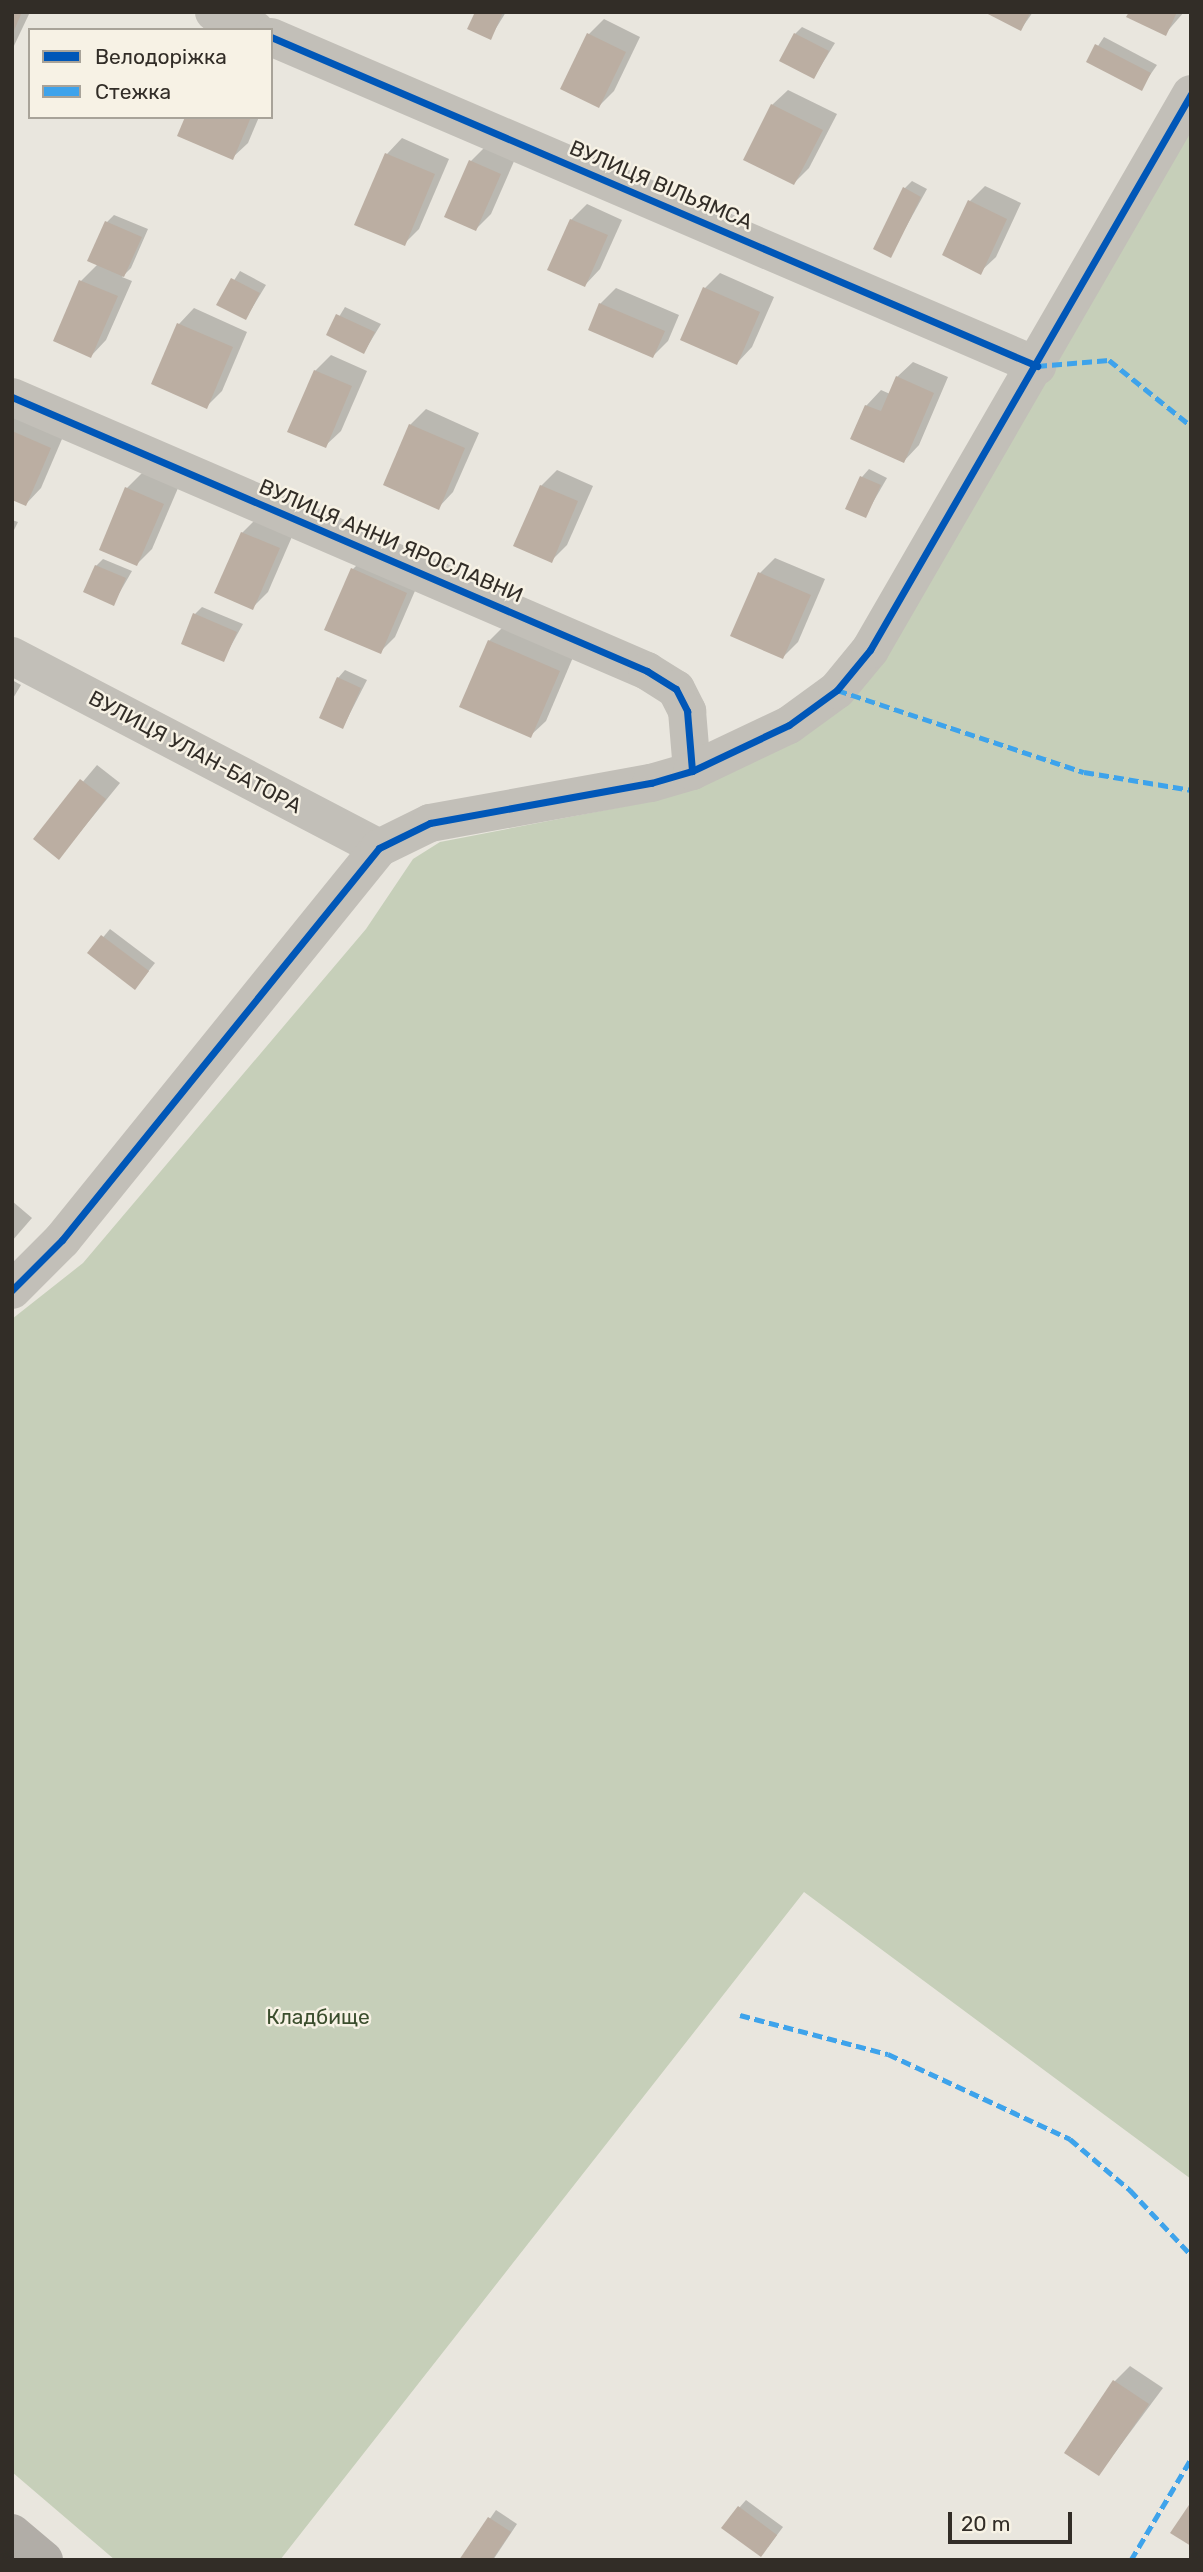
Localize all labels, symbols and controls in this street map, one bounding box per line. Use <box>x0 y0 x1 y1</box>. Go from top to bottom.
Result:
legend <box>28 28 273 119</box>
text: Велодоріжка <box>95 44 227 69</box>
text: Стежка <box>95 79 171 104</box>
street label: ВУЛИЦЯ ВІЛЬЯМСА <box>566 135 756 235</box>
street label: ВУЛИЦЯ АННИ ЯРОСЛАВНИ <box>255 474 527 608</box>
street label: ВУЛИЦЯ УЛАН-БАТОРА <box>84 685 306 819</box>
park label: Кладбище <box>266 2004 370 2030</box>
scale bar <box>951 2498 1075 2542</box>
text: 20 m <box>961 2511 1010 2536</box>

